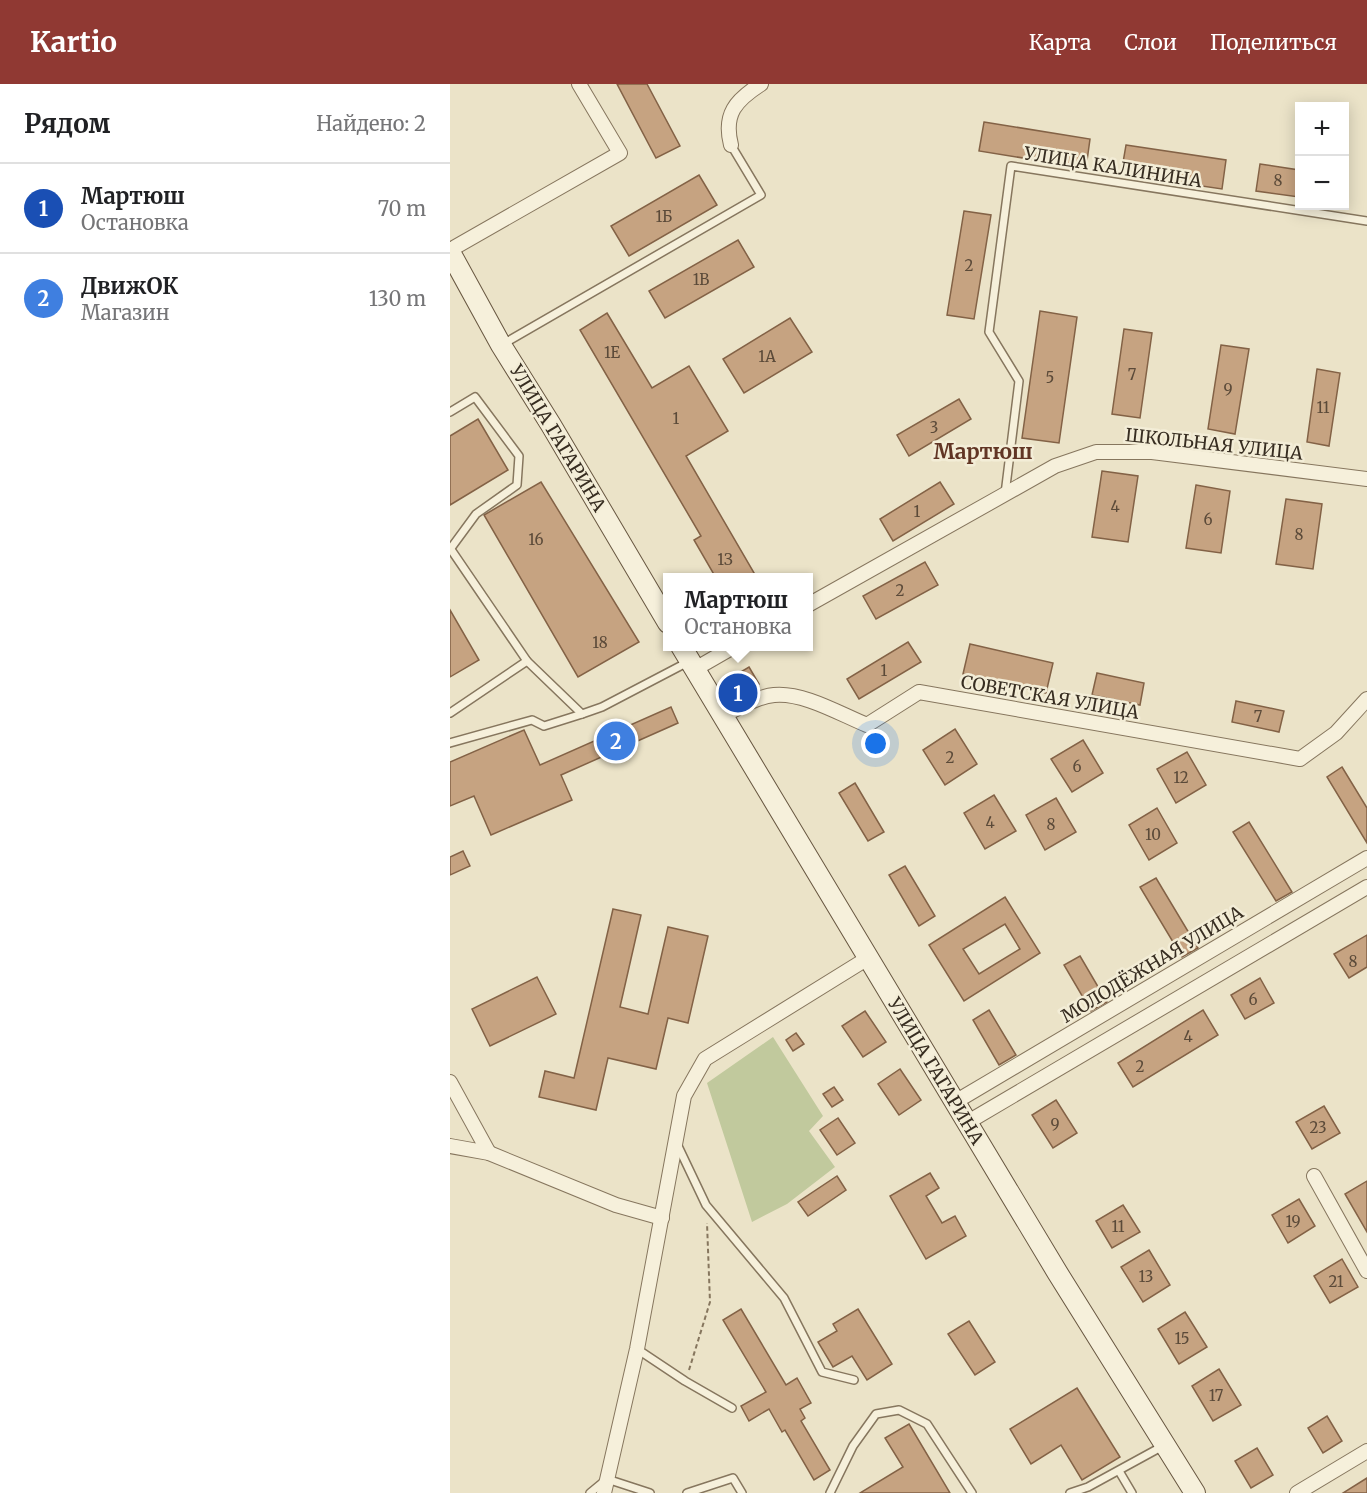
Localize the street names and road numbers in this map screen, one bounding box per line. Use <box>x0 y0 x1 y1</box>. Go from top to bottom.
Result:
street label: УЛИЦА КАЛИНИНА <box>1021 141 1204 192</box>
street label: УЛИЦА ГАГАРИНА <box>504 359 611 516</box>
street label: ШКОЛЬНАЯ УЛИЦА <box>1124 423 1304 465</box>
street label: СОВЕТСКАЯ УЛИЦА <box>959 670 1141 724</box>
street label: МОЛОДЁЖНАЯ УЛИЦА <box>1057 900 1248 1028</box>
street label: УЛИЦА ГАГАРИНА <box>882 992 989 1149</box>

